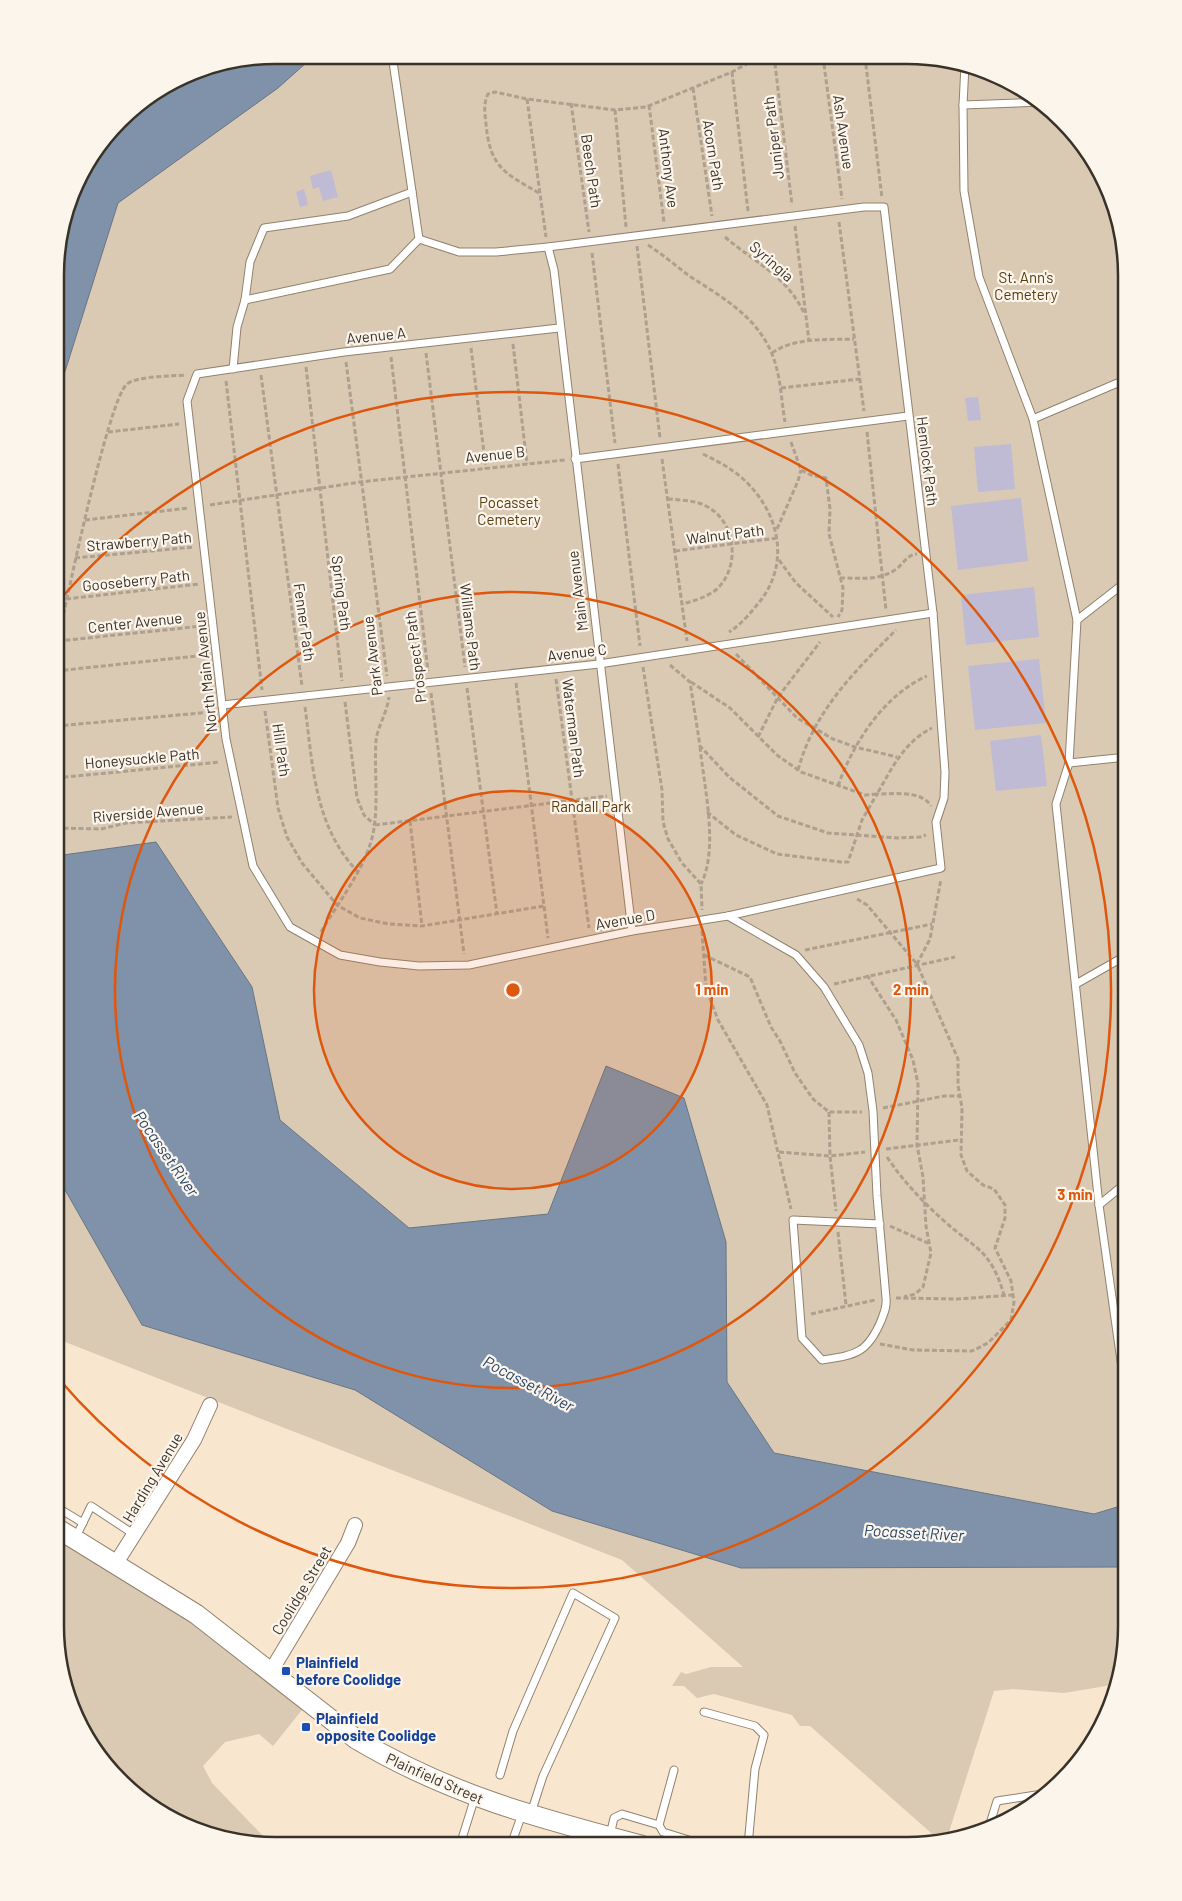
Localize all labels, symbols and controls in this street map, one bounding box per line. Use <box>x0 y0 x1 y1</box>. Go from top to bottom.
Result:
street label: Ash Avenue <box>830 94 858 170</box>
street label: Juniper Path <box>759 96 787 180</box>
street label: Acorn Path <box>700 118 728 192</box>
street label: Anthony Ave <box>655 127 683 209</box>
street label: Beech Path <box>578 133 606 209</box>
street label: Syringia <box>746 237 798 285</box>
park label: St. Ann's Cemetery <box>994 268 1058 303</box>
street label: Avenue A <box>345 323 407 347</box>
street label: Hemlock Path <box>914 415 942 507</box>
street label: Avenue B <box>464 442 526 466</box>
park label: Pocasset Cemetery <box>477 493 541 528</box>
street label: Walnut Path <box>685 520 765 548</box>
street label: Strawberry Path <box>86 527 192 555</box>
street label: Main Avenue <box>563 550 591 632</box>
street label: Spring Path <box>328 554 356 632</box>
street label: Gooseberry Path <box>81 565 191 595</box>
street label: Fenner Path <box>291 582 319 662</box>
street label: Williams Path <box>457 582 485 672</box>
street label: Center Avenue <box>87 608 183 636</box>
street label: Prospect Path <box>400 610 430 704</box>
street label: North Main Avenue <box>190 611 220 733</box>
street label: Park Avenue <box>358 615 386 697</box>
street label: Avenue C <box>546 639 608 665</box>
street label: Waterman Path <box>559 677 589 779</box>
street label: Hill Path <box>269 722 295 778</box>
street label: Honeysuckle Path <box>84 744 200 772</box>
park label: Randall Park <box>551 797 632 815</box>
street label: Riverside Avenue <box>92 798 204 826</box>
street label: Avenue D <box>594 905 656 933</box>
text: 1 min <box>696 980 728 998</box>
text: 2 min <box>893 980 929 998</box>
centre of rings <box>504 981 522 999</box>
water label: Pocasset River <box>131 1107 204 1201</box>
text: 3 min <box>1057 1185 1093 1203</box>
water label: Pocasset River <box>480 1351 579 1415</box>
street label: Harding Avenue <box>118 1429 186 1525</box>
water label: Pocasset River <box>864 1520 966 1544</box>
street label: Coolidge Street <box>267 1542 335 1638</box>
place label: Plainfield before Coolidge <box>296 1653 401 1688</box>
marker: Plainfield before Coolidge <box>280 1665 292 1677</box>
place label: Plainfield opposite Coolidge <box>316 1709 436 1744</box>
marker: Plainfield opposite Coolidge <box>300 1721 312 1733</box>
street label: Plainfield Street <box>384 1748 486 1808</box>

